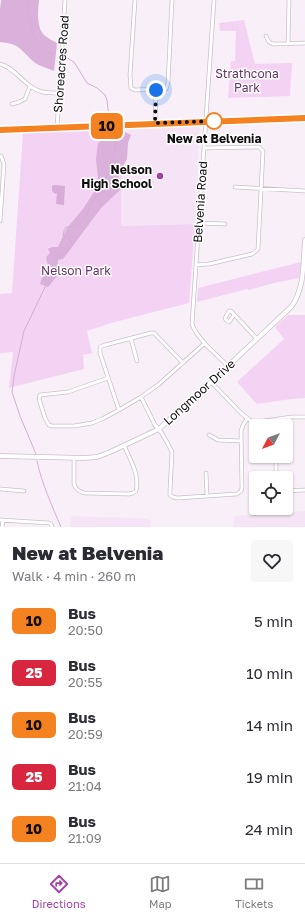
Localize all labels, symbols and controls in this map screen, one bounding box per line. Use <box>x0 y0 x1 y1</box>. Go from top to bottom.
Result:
street label: Shoreacres Road <box>50 15 72 113</box>
park label: Strathcona Park <box>215 66 279 95</box>
your location <box>146 80 166 100</box>
marker: New at Belvenia <box>205 112 223 130</box>
line badge: 10 <box>89 113 125 139</box>
text: 10 <box>99 117 115 134</box>
place label: New at Belvenia <box>167 131 261 146</box>
street label: Belvenia Road <box>190 161 210 243</box>
place label: Nelson High School <box>81 162 152 191</box>
marker: Nelson High School <box>155 171 165 181</box>
park label: Nelson Park <box>41 263 111 278</box>
street label: Longmoor Drive <box>160 356 238 428</box>
north arrow <box>249 419 293 463</box>
map controls <box>249 419 293 515</box>
button: locate <box>249 471 293 515</box>
button: heart <box>251 540 293 582</box>
text: New at Belvenia <box>12 541 163 564</box>
text: Walk · 4 min · 260 m <box>12 568 136 584</box>
text: Bus <box>68 604 96 622</box>
text: 10 <box>26 612 42 629</box>
text: 5 min <box>254 612 293 630</box>
text: 20:50 <box>68 622 103 638</box>
text: Bus <box>68 656 96 674</box>
text: 25 <box>25 664 43 681</box>
text: 10 min <box>246 664 293 682</box>
text: 20:55 <box>68 674 103 690</box>
text: Bus <box>68 708 96 726</box>
text: 10 <box>26 716 42 733</box>
text: 14 min <box>246 716 293 734</box>
text: 20:59 <box>68 726 103 742</box>
text: Bus <box>68 760 96 778</box>
text: 25 <box>25 768 43 785</box>
text: 19 min <box>246 768 293 786</box>
text: 21:04 <box>68 778 102 794</box>
text: Bus <box>68 812 96 830</box>
text: 10 <box>26 820 42 837</box>
text: 24 min <box>245 820 293 838</box>
text: 21:09 <box>68 830 102 846</box>
tab: Directions <box>32 873 85 910</box>
tab: Map <box>149 873 171 910</box>
tab: Tickets <box>235 873 273 910</box>

